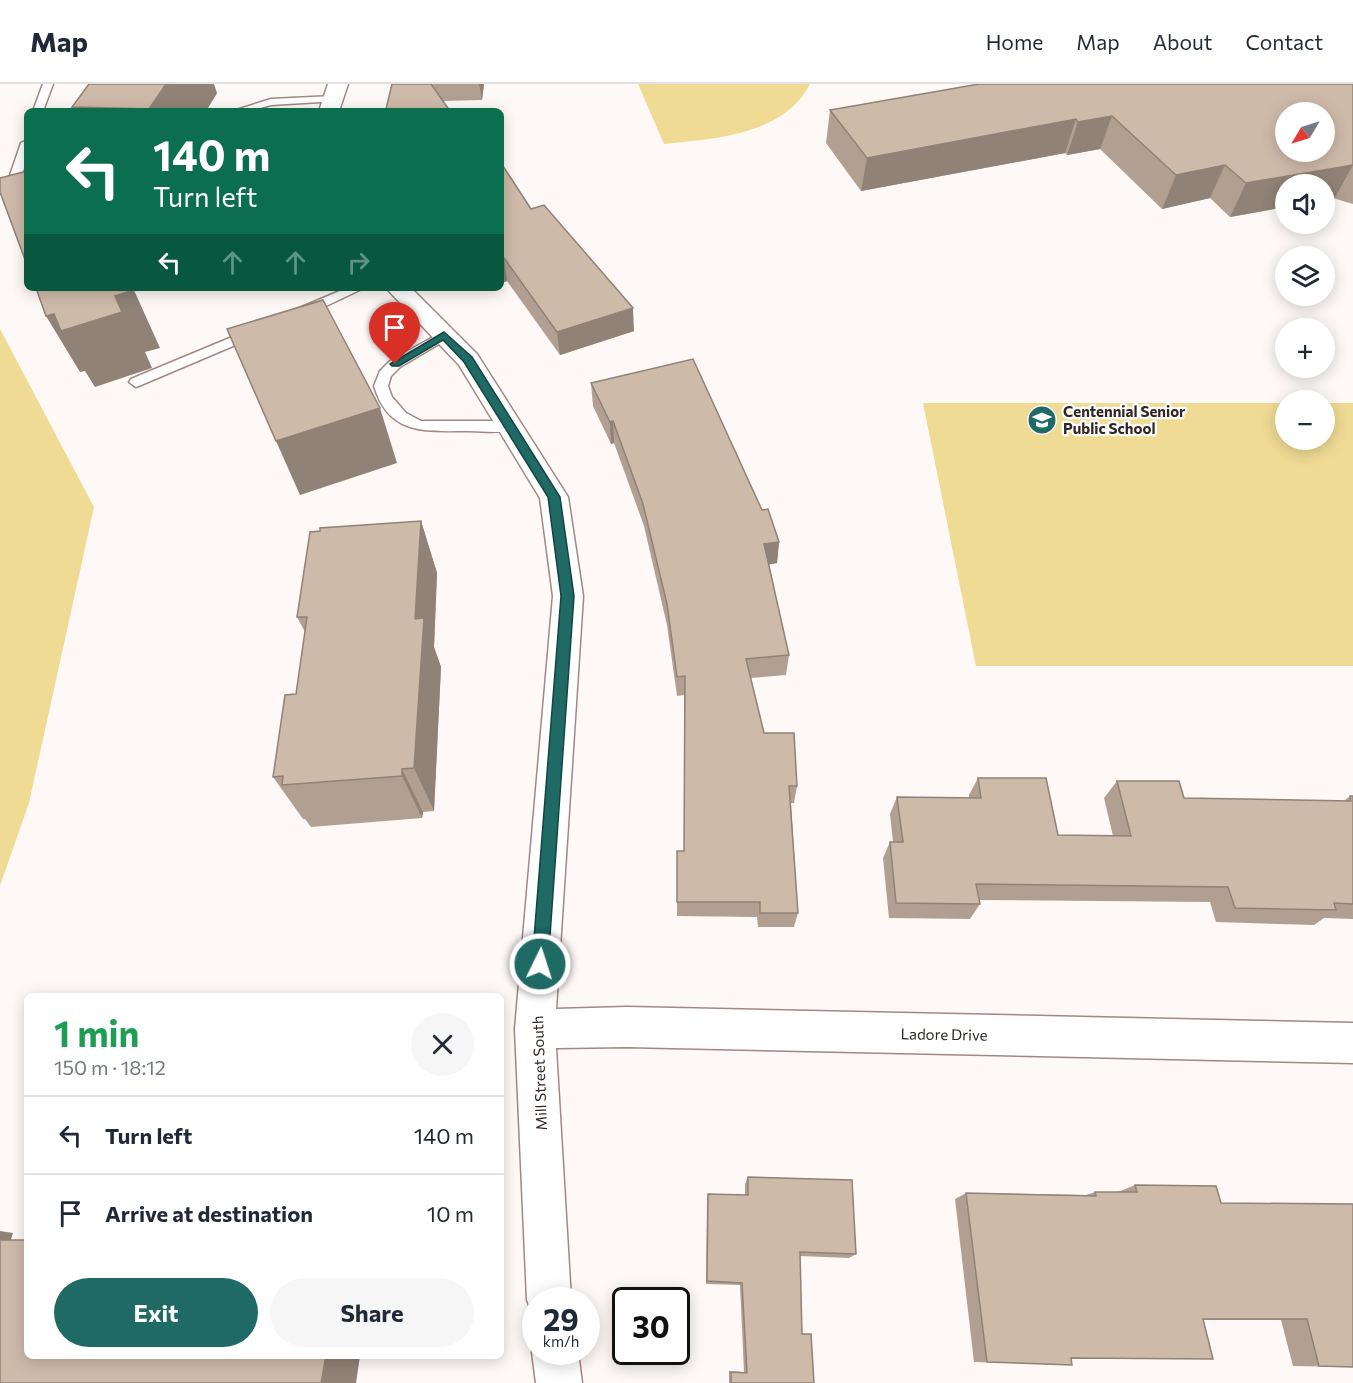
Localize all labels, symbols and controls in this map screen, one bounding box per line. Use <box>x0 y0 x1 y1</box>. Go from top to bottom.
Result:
text: Map <box>30 24 88 58</box>
text: Home <box>986 29 1043 54</box>
text: Map <box>1076 29 1120 54</box>
text: About <box>1153 29 1212 54</box>
text: Contact <box>1245 29 1323 54</box>
north arrow <box>1275 102 1335 162</box>
map controls <box>1275 102 1335 450</box>
text: 140 m <box>153 128 270 180</box>
icon: left <box>54 132 132 210</box>
button: sound <box>1275 174 1335 234</box>
text: Turn left <box>153 180 257 213</box>
icon: left <box>153 246 186 279</box>
icon: ahead <box>216 246 249 279</box>
icon: ahead <box>279 246 312 279</box>
icon: right <box>342 246 375 279</box>
button: layers <box>1275 246 1335 306</box>
pin <box>369 302 420 364</box>
icon: arrive <box>378 311 411 344</box>
button: + <box>1275 318 1335 378</box>
button: − <box>1275 390 1335 450</box>
place label: Centennial Senior Public School <box>1063 402 1185 437</box>
school or university icon: Centennial Senior Public School <box>1026 404 1058 436</box>
position arrow <box>508 932 572 996</box>
text: 1 min <box>54 1010 139 1054</box>
button: close <box>411 1013 474 1076</box>
street label: Mill Street South <box>528 1015 550 1131</box>
street label: Ladore Drive <box>900 1024 988 1044</box>
text: 150 m · 18:12 <box>54 1055 166 1079</box>
icon: left <box>54 1119 87 1152</box>
text: Turn left <box>105 1122 192 1149</box>
text: 140 m <box>414 1122 474 1149</box>
icon: arrive <box>54 1197 87 1230</box>
text: Arrive at destination <box>105 1200 313 1227</box>
text: 10 m <box>427 1200 474 1227</box>
button: Exit <box>54 1278 258 1347</box>
button: Share <box>270 1278 474 1347</box>
speed limit sign: 30 <box>612 1287 690 1365</box>
text: 29 <box>543 1300 579 1337</box>
text: km/h <box>543 1332 579 1350</box>

